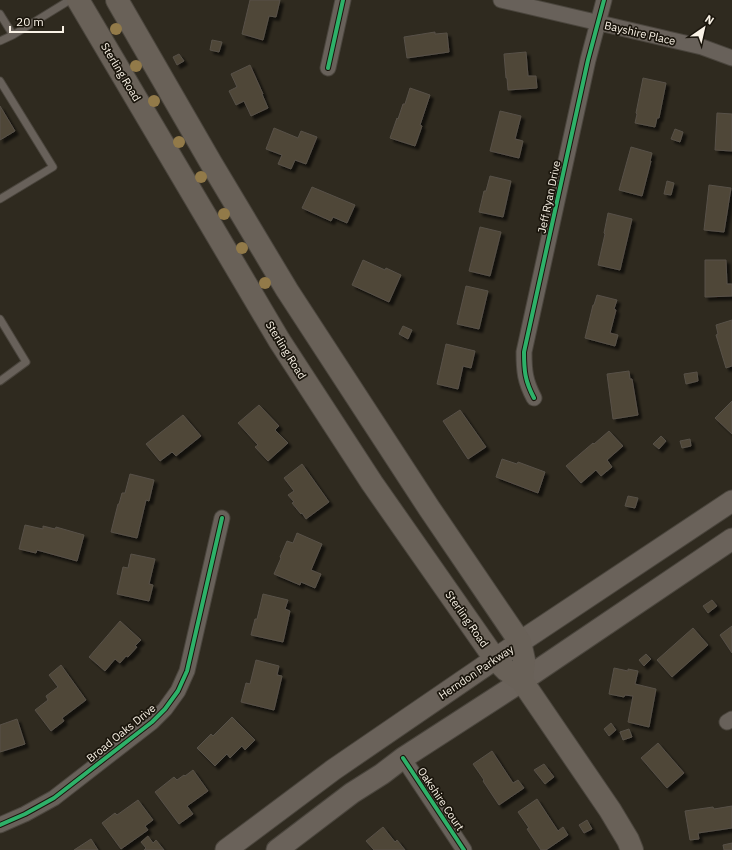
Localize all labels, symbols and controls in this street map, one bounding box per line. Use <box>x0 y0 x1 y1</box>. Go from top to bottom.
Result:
scale bar <box>10 8 63 34</box>
north arrow <box>684 8 724 48</box>
text: N <box>702 12 717 28</box>
text: 20 m <box>16 14 44 29</box>
street label: Bayshire Place <box>603 18 677 48</box>
street label: Sterling Road <box>98 40 144 104</box>
street label: Jeff Ryan Drive <box>534 159 564 235</box>
street label: Sterling Road <box>263 318 309 382</box>
street label: Sterling Road <box>442 588 492 650</box>
street label: Herndon Parkway <box>436 641 517 702</box>
street label: Broad Oaks Drive <box>84 701 158 765</box>
street label: Oakshire Court <box>415 765 467 833</box>

